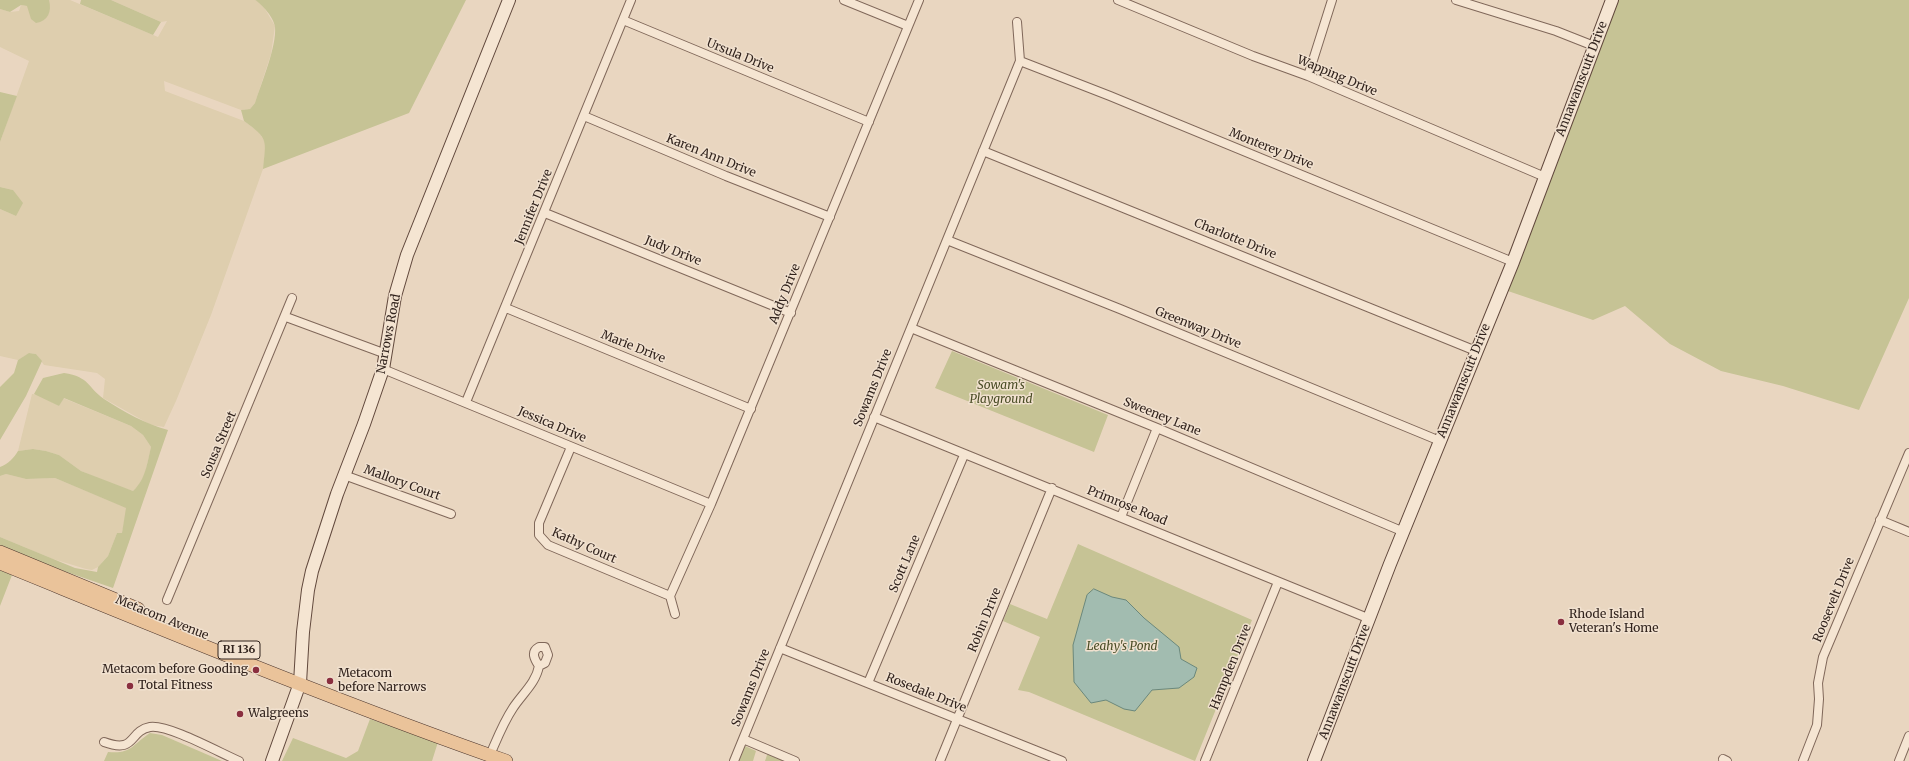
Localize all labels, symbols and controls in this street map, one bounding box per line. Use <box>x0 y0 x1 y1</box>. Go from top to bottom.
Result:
street label: Annawamscutt Drive <box>1553 19 1611 139</box>
street label: Ursula Drive <box>704 36 776 76</box>
street label: Wapping Drive <box>1295 53 1379 99</box>
street label: Monterey Drive <box>1227 126 1315 172</box>
street label: Karen Ann Drive <box>664 131 758 181</box>
street label: Jennifer Drive <box>512 167 556 247</box>
street label: Charlotte Drive <box>1192 216 1278 262</box>
street label: Judy Drive <box>643 233 703 269</box>
street label: Addy Drive <box>766 262 804 326</box>
street label: Narrows Road <box>374 293 404 375</box>
street label: Greenway Drive <box>1153 304 1243 352</box>
street label: Annawamscutt Drive <box>1434 322 1494 440</box>
street label: Marie Drive <box>599 328 667 366</box>
street label: Sowams Drive <box>851 347 895 429</box>
park label: Sowam's Playground <box>969 379 1033 407</box>
street label: Sweeney Lane <box>1121 395 1203 439</box>
street label: Jessica Drive <box>516 404 588 446</box>
street label: Sousa Street <box>198 409 240 481</box>
street label: Mallory Court <box>362 462 442 504</box>
street label: Primrose Road <box>1085 483 1169 529</box>
street label: Kathy Court <box>549 525 619 567</box>
street label: Scott Lane <box>886 533 924 595</box>
street label: Roosevelt Drive <box>1810 556 1858 644</box>
street label: Robin Drive <box>966 586 1004 654</box>
street label: Metacom Avenue <box>113 593 211 643</box>
place label: Rhode Island Veteran's Home <box>1569 608 1658 636</box>
marker: Rhode Island Veteran's Home <box>1556 617 1566 627</box>
street label: Hampden Drive <box>1207 622 1255 712</box>
street label: Annawamscutt Drive <box>1316 622 1374 742</box>
park label: Leahy's Pond <box>1086 640 1158 654</box>
road number: RI 136 <box>218 641 260 659</box>
street label: Sowams Drive <box>729 647 773 729</box>
place label: Metacom before Gooding <box>102 663 248 677</box>
marker: Metacom before Gooding <box>251 665 261 675</box>
place label: Metacom before Narrows <box>338 667 426 695</box>
street label: Rosedale Drive <box>884 670 968 716</box>
marker: Metacom before Narrows <box>325 676 335 686</box>
place label: Total Fitness <box>138 679 213 693</box>
marker: Total Fitness <box>125 681 135 691</box>
place label: Walgreens <box>248 707 309 721</box>
marker: Walgreens <box>235 709 245 719</box>

